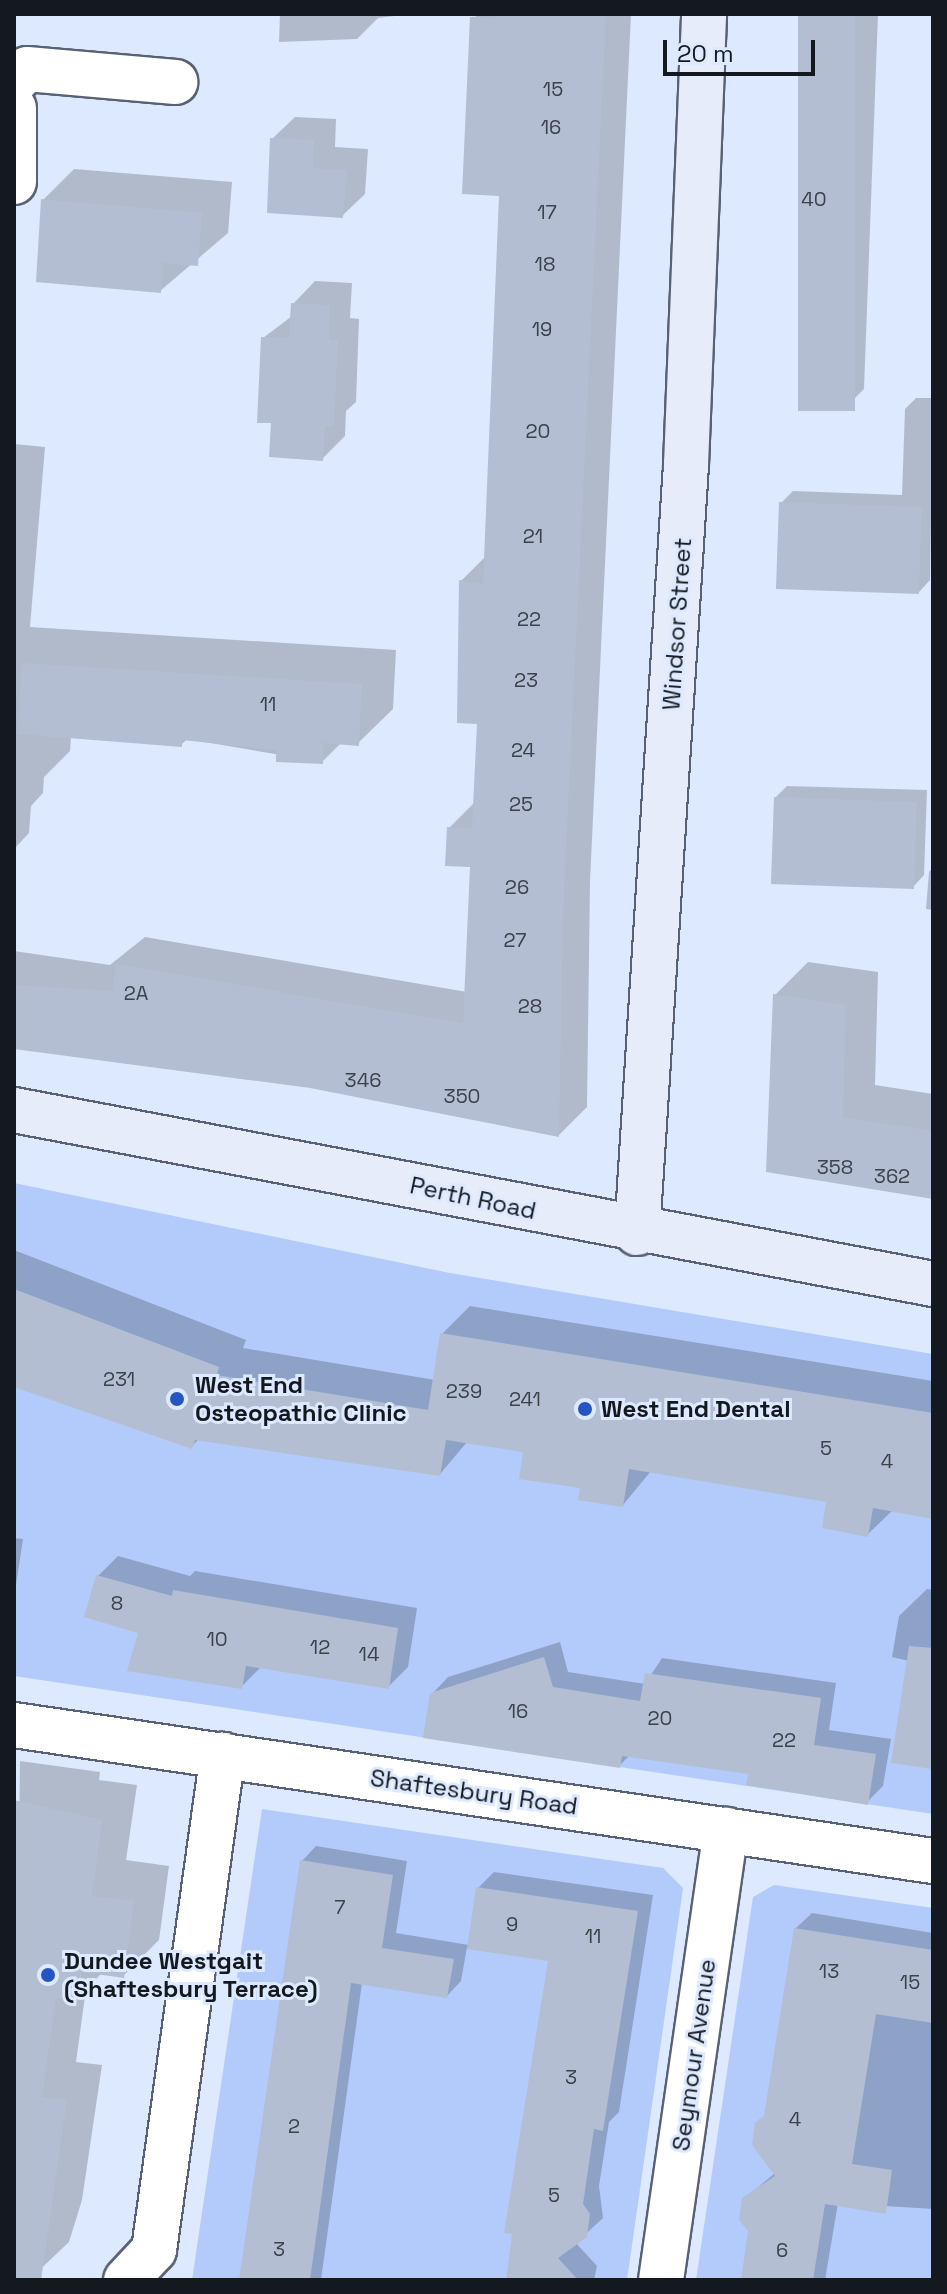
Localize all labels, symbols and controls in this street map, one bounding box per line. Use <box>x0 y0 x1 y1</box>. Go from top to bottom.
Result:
scale bar <box>667 24 819 74</box>
text: 20 m <box>677 38 734 69</box>
house number: 15 <box>543 77 563 101</box>
house number: 16 <box>541 115 561 139</box>
house number: 40 <box>801 187 827 211</box>
house number: 17 <box>537 200 557 224</box>
house number: 18 <box>535 252 555 276</box>
house number: 19 <box>532 317 552 341</box>
house number: 20 <box>526 419 550 443</box>
house number: 21 <box>523 524 543 548</box>
street label: Windsor Street <box>657 537 697 711</box>
house number: 22 <box>517 607 541 631</box>
house number: 23 <box>514 668 538 692</box>
house number: 11 <box>260 692 276 716</box>
house number: 24 <box>511 738 535 762</box>
house number: 25 <box>509 792 533 816</box>
house number: 26 <box>505 875 529 899</box>
house number: 27 <box>503 928 527 952</box>
house number: 2A <box>124 981 148 1005</box>
house number: 28 <box>518 994 542 1018</box>
house number: 346 <box>345 1068 381 1092</box>
house number: 350 <box>444 1084 480 1108</box>
house number: 358 <box>817 1155 853 1179</box>
house number: 362 <box>874 1164 910 1188</box>
street label: Perth Road <box>407 1171 539 1225</box>
house number: 231 <box>103 1367 135 1391</box>
place label: West End Osteopathic Clinic <box>195 1371 407 1427</box>
house number: 239 <box>446 1379 482 1403</box>
house number: 241 <box>509 1387 541 1411</box>
marker: West End Osteopathic Clinic <box>166 1388 188 1410</box>
place label: West End Dental <box>601 1395 791 1423</box>
marker: West End Dental <box>576 1400 594 1418</box>
house number: 5 <box>820 1436 832 1460</box>
house number: 4 <box>881 1449 893 1473</box>
house number: 8 <box>111 1591 123 1615</box>
house number: 10 <box>206 1627 228 1651</box>
house number: 12 <box>310 1635 330 1659</box>
house number: 14 <box>359 1642 379 1666</box>
house number: 16 <box>508 1699 528 1723</box>
house number: 20 <box>648 1706 672 1730</box>
house number: 22 <box>772 1728 796 1752</box>
street label: Shaftesbury Road <box>368 1763 580 1821</box>
house number: 7 <box>334 1895 346 1919</box>
house number: 9 <box>506 1912 518 1936</box>
house number: 11 <box>585 1924 601 1948</box>
place label: Dundee Westgait (Shaftesbury Terrace) <box>64 1947 318 2003</box>
street label: Seymour Avenue <box>666 1957 722 2153</box>
house number: 13 <box>819 1959 839 1983</box>
marker: Dundee Westgait (Shaftesbury Terrace) <box>39 1966 57 1984</box>
house number: 15 <box>900 1970 920 1994</box>
house number: 3 <box>565 2065 577 2089</box>
house number: 4 <box>789 2107 801 2131</box>
house number: 2 <box>288 2114 300 2138</box>
house number: 5 <box>548 2183 560 2207</box>
house number: 3 <box>273 2237 285 2261</box>
house number: 6 <box>776 2238 788 2262</box>

